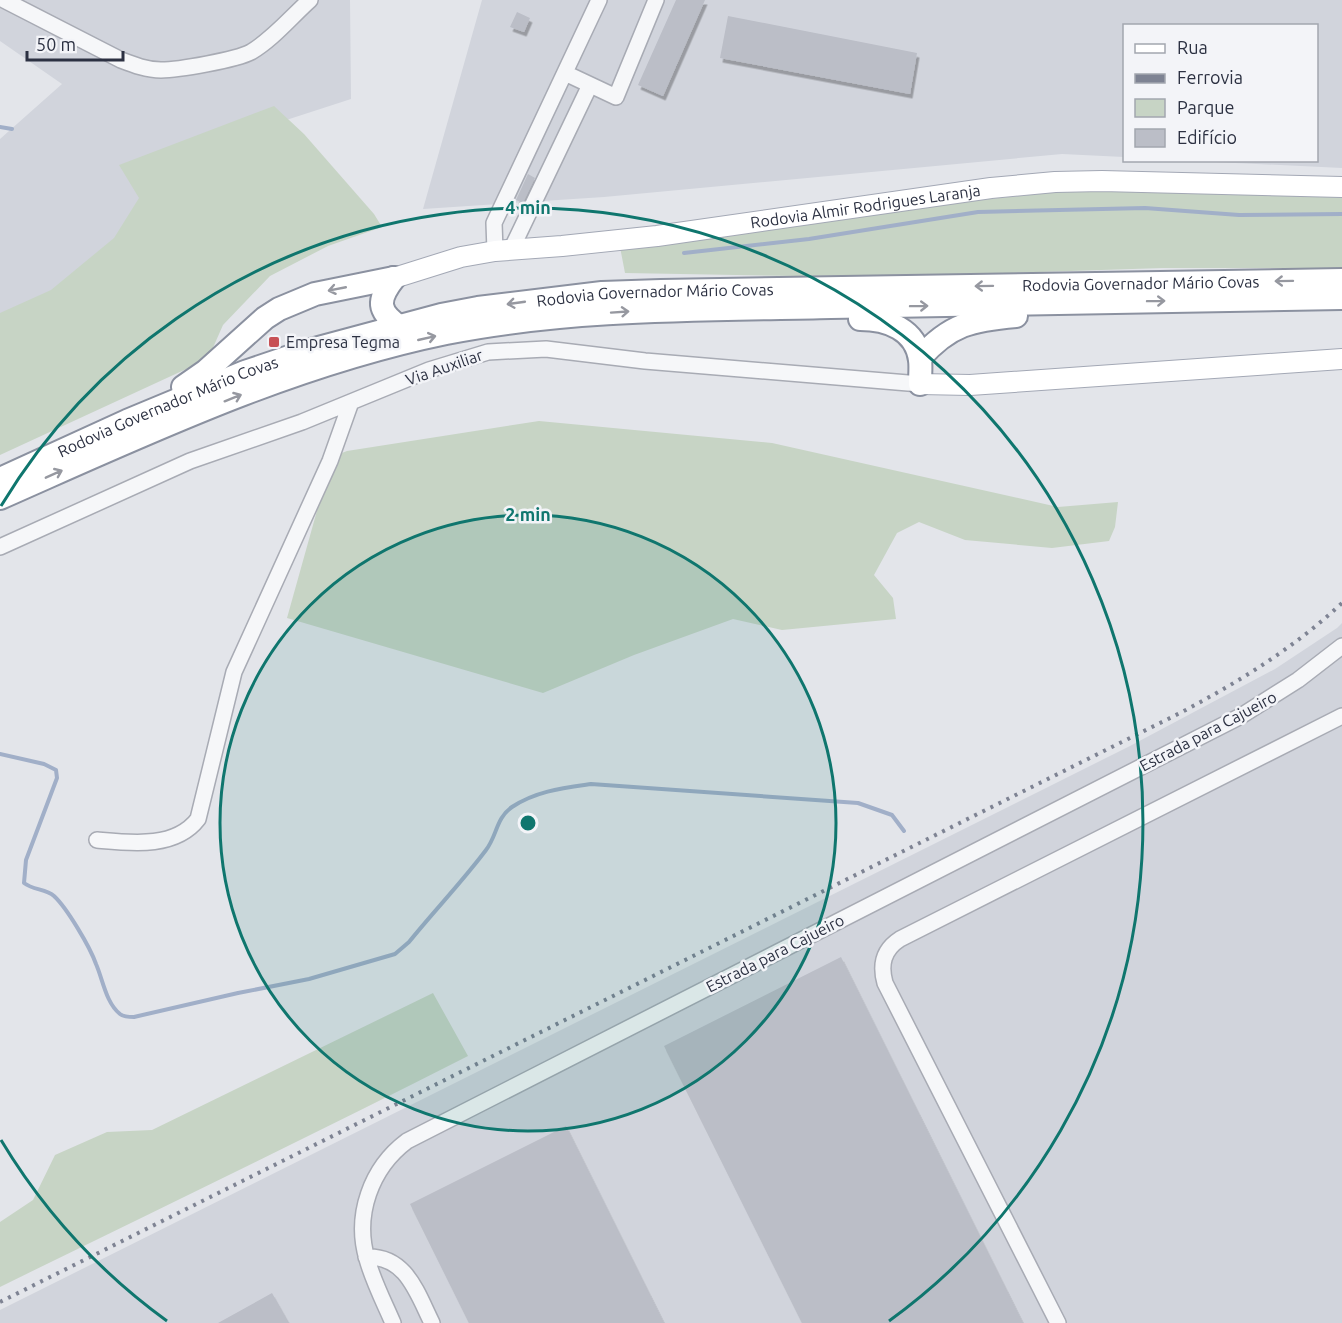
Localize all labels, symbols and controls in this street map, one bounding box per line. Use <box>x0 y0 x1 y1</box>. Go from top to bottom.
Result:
scale bar <box>27 24 123 62</box>
legend <box>1123 24 1318 162</box>
text: 50 m <box>36 34 76 54</box>
text: Rua <box>1177 37 1208 57</box>
text: Ferrovia <box>1177 67 1243 87</box>
text: Parque <box>1177 97 1234 117</box>
text: Edifício <box>1177 127 1237 147</box>
street label: Rodovia Almir Rodrigues Laranja <box>749 181 982 231</box>
text: 4 min <box>505 197 551 217</box>
street label: Rodovia Governador Mário Covas <box>1022 272 1260 294</box>
one-way arrow <box>1274 275 1294 287</box>
street label: Rodovia Governador Mário Covas <box>536 280 774 310</box>
one-way arrow <box>974 280 994 292</box>
one-way arrow <box>328 284 347 295</box>
one-way arrow <box>1146 295 1166 307</box>
one-way arrow <box>507 297 527 308</box>
one-way arrow <box>909 300 929 311</box>
one-way arrow <box>609 306 629 317</box>
one-way arrow <box>417 331 436 343</box>
place label: Empresa Tegma <box>286 333 400 351</box>
marker: Empresa Tegma <box>267 335 281 349</box>
street label: Via Auxiliar <box>403 345 485 389</box>
street label: Rodovia Governador Mário Covas <box>55 352 280 460</box>
one-way arrow <box>223 392 242 403</box>
one-way arrow <box>44 468 62 480</box>
text: 2 min <box>505 504 551 524</box>
street label: Estrada para Cajueiro <box>1136 687 1280 775</box>
centre of rings <box>518 813 538 833</box>
street label: Estrada para Cajueiro <box>703 910 847 996</box>

